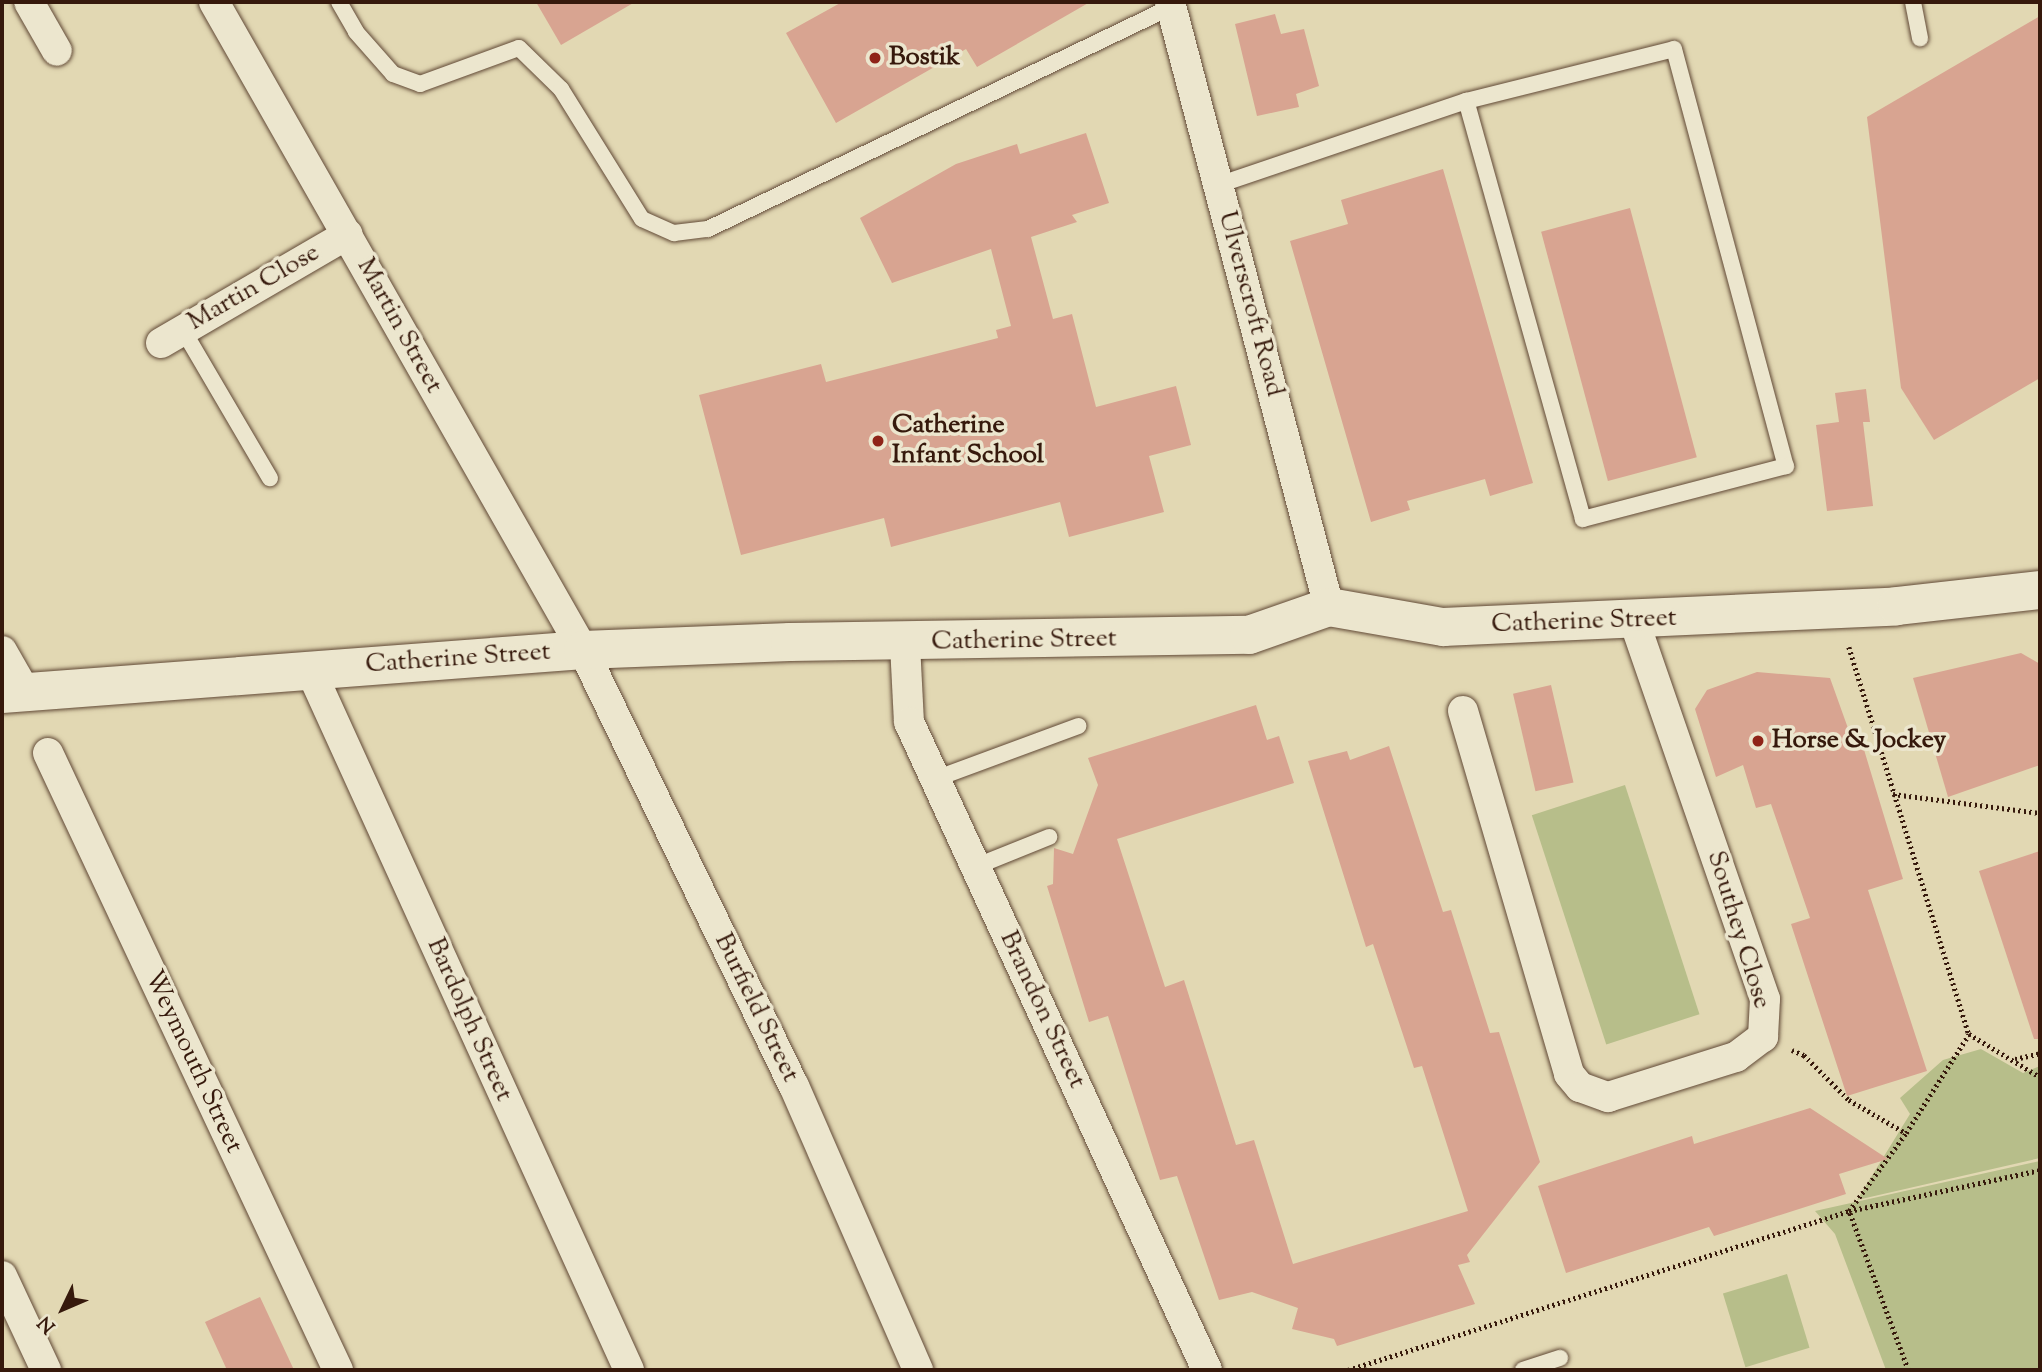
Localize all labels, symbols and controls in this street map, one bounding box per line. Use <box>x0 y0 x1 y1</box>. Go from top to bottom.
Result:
place label: Bostik <box>889 42 960 74</box>
marker: Bostik <box>867 50 883 66</box>
street label: Ulverscroft Road <box>1210 208 1290 400</box>
street label: Martin Close <box>183 238 325 338</box>
street label: Martin Street <box>349 253 449 399</box>
place label: Catherine Infant School <box>892 410 1044 472</box>
marker: Catherine Infant School <box>870 433 886 449</box>
street label: Catherine Street <box>1491 603 1677 641</box>
street label: Catherine Street <box>931 624 1117 658</box>
street label: Catherine Street <box>364 637 552 681</box>
place label: Horse & Jockey <box>1772 725 1946 757</box>
marker: Horse & Jockey <box>1750 733 1766 749</box>
street label: Southey Close <box>1699 847 1777 1013</box>
street label: Brandon Street <box>992 926 1092 1094</box>
street label: Burfield Street <box>707 929 805 1087</box>
street label: Bardolph Street <box>419 933 519 1107</box>
street label: Weymouth Street <box>137 966 249 1158</box>
north arrow <box>28 1274 98 1344</box>
text: N <box>33 1309 63 1339</box>

